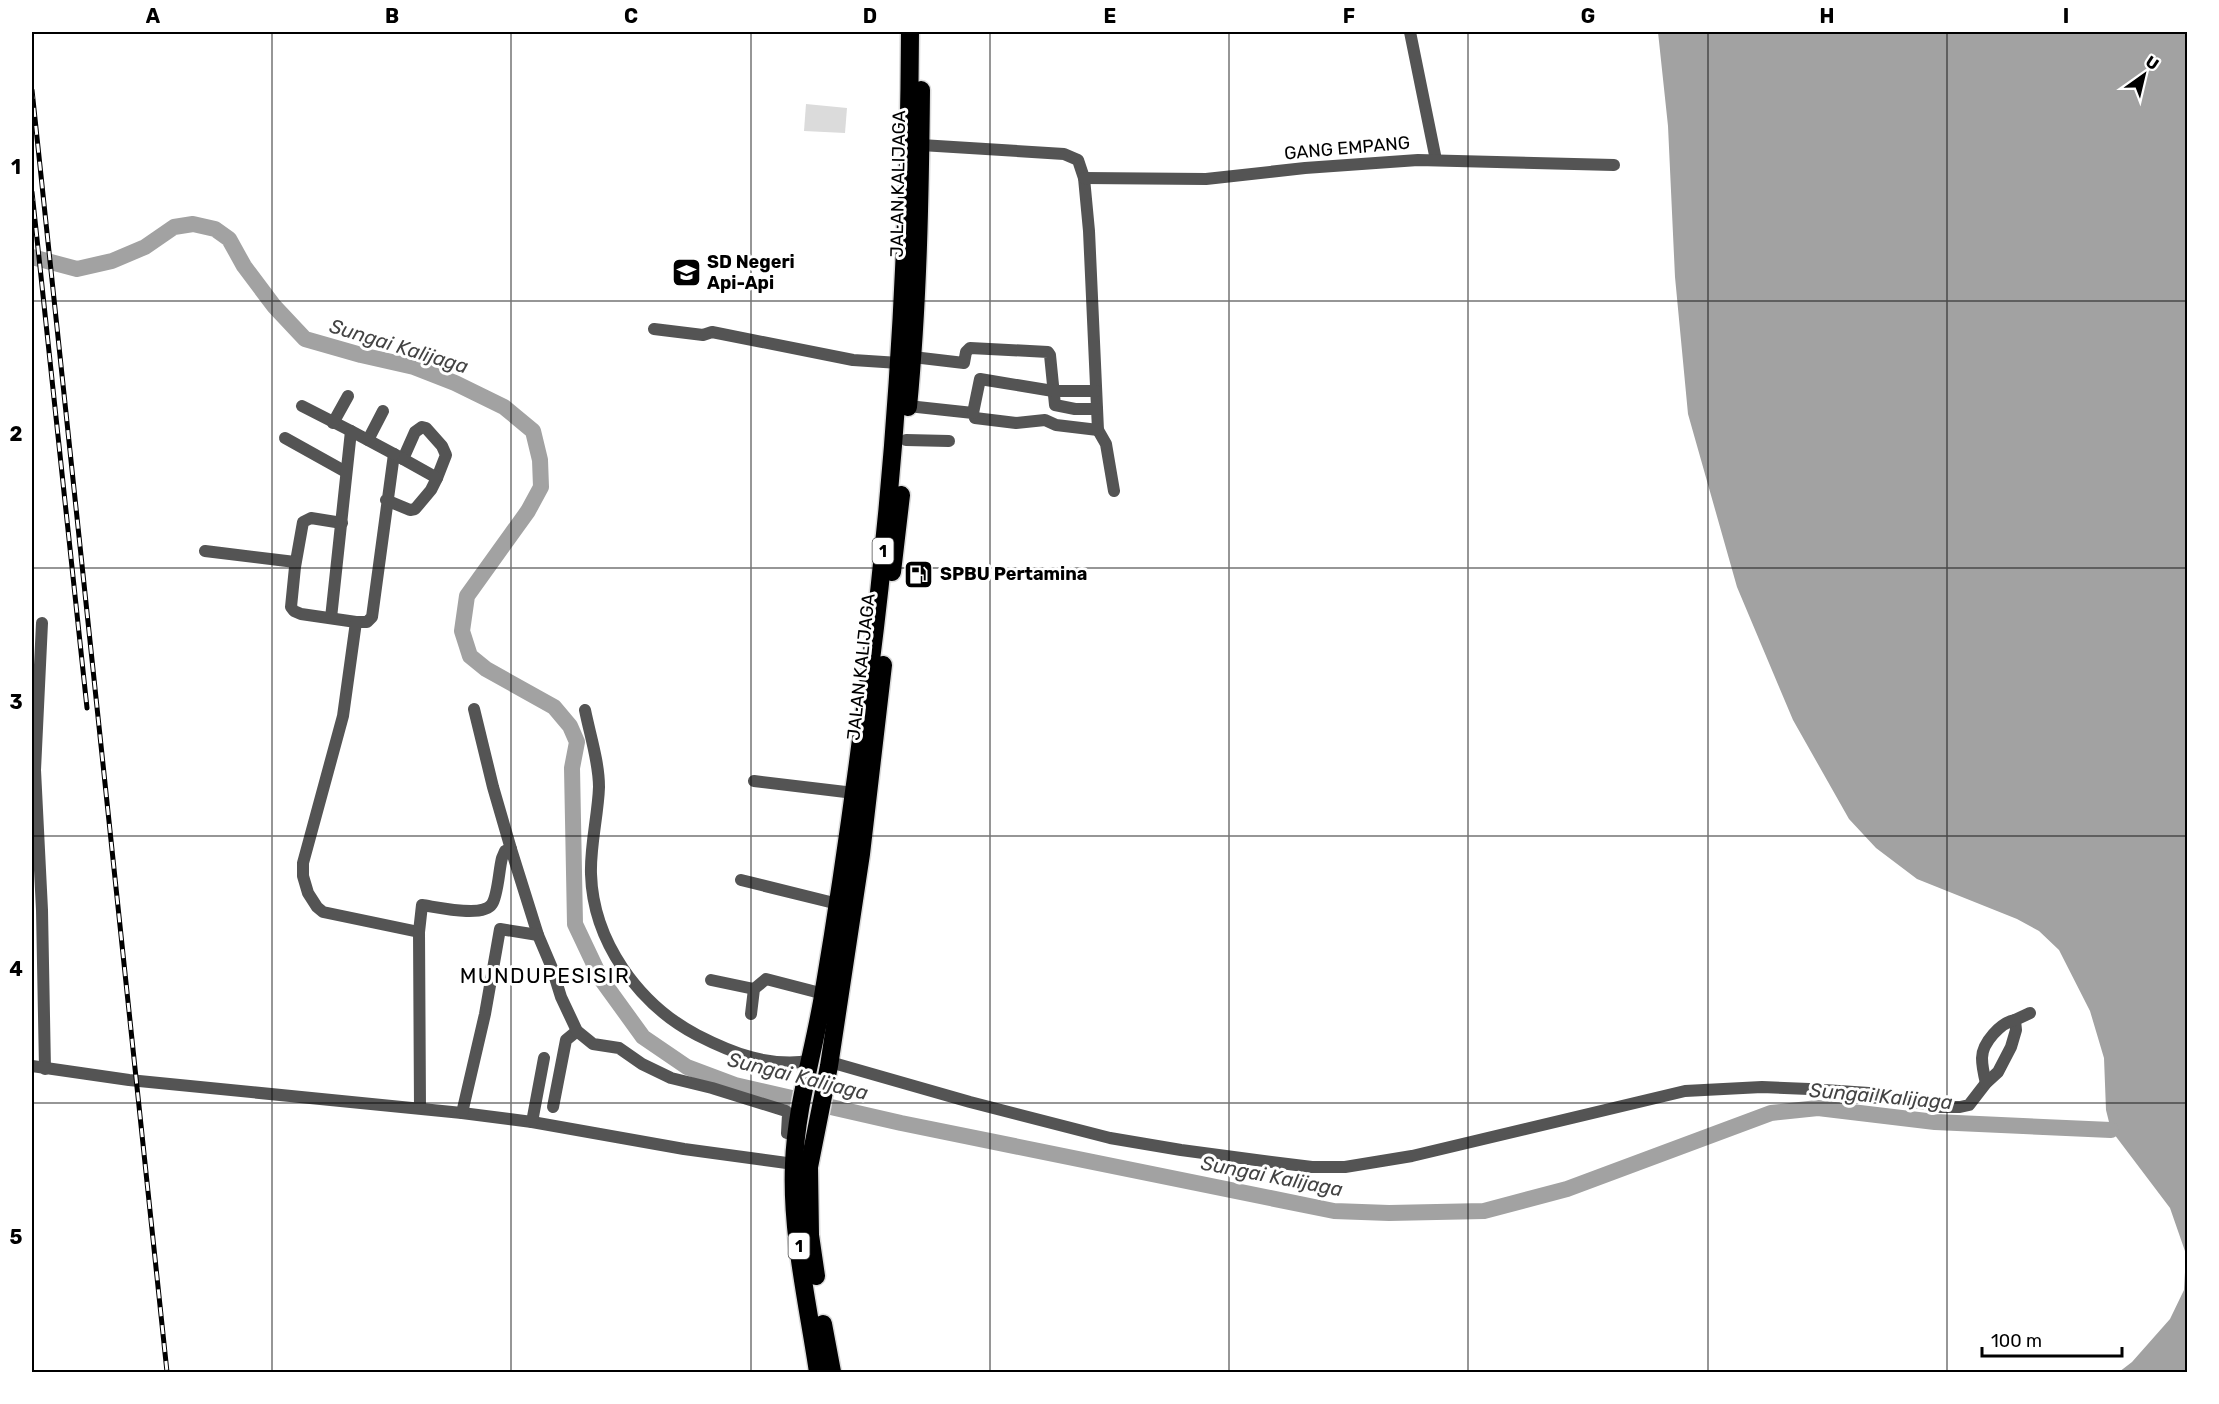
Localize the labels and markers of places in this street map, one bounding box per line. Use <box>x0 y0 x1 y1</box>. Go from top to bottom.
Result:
place label: SD Negeri Api-Api <box>707 251 795 294</box>
school or university icon: SD Negeri Api-Api <box>670 256 702 288</box>
fuel station icon: SPBU Pertamina <box>903 558 935 590</box>
place label: SPBU Pertamina <box>940 563 1087 585</box>

